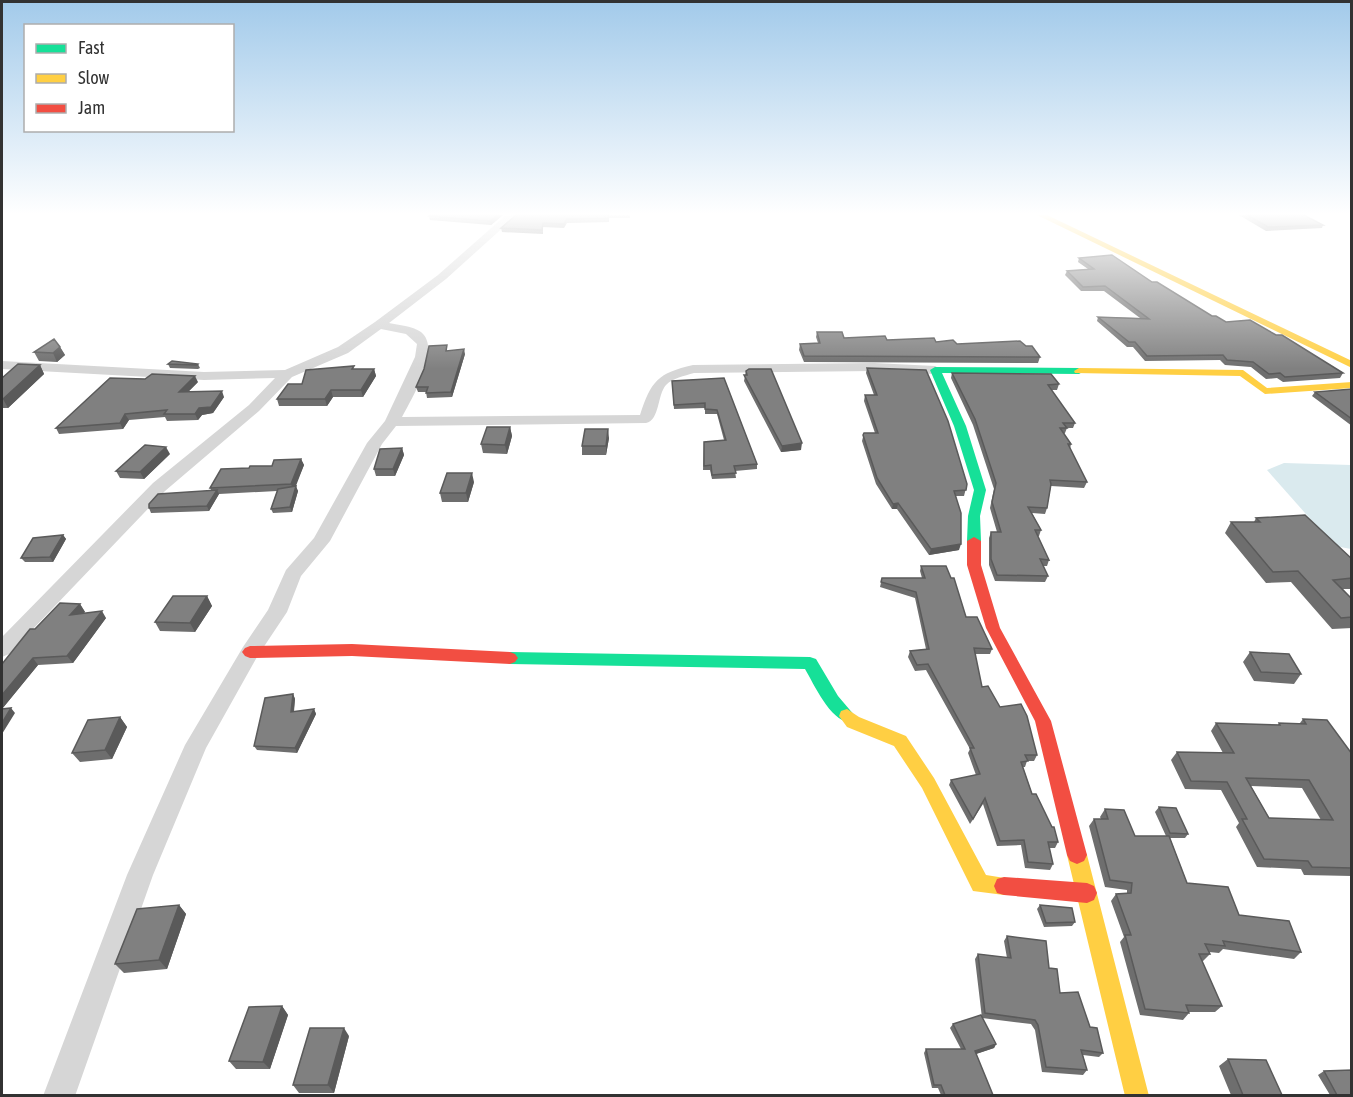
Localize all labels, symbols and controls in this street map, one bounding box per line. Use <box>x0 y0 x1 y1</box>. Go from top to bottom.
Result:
legend <box>24 24 234 132</box>
text: Fast <box>78 37 105 58</box>
text: Slow <box>78 67 109 88</box>
text: Jam <box>78 97 105 118</box>

